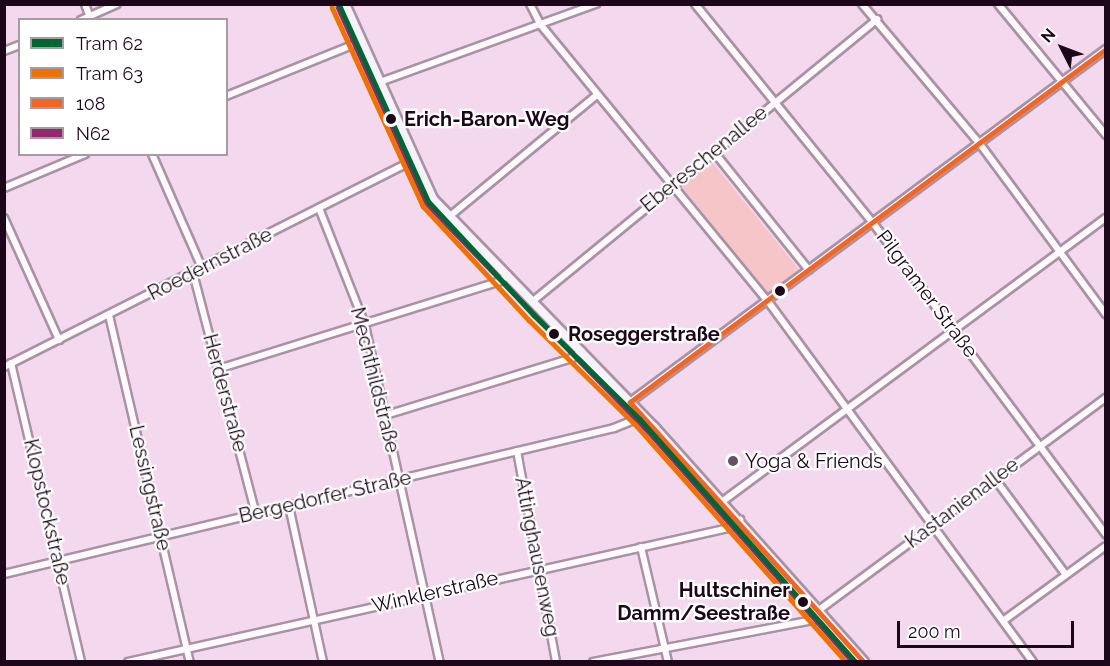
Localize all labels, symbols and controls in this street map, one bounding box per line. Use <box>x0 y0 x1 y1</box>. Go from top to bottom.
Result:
legend <box>18 18 228 156</box>
north arrow <box>1032 18 1092 78</box>
text: N <box>1037 25 1059 47</box>
text: Tram 62 <box>76 33 143 54</box>
text: Tram 63 <box>76 63 143 84</box>
text: 108 <box>76 93 105 114</box>
street label: Ebereschenallee <box>636 101 772 217</box>
place label: Erich-Baron-Weg <box>404 107 569 131</box>
marker: Erich-Baron-Weg <box>382 110 400 128</box>
text: N62 <box>76 123 110 144</box>
street label: Roedernstraße <box>144 222 276 306</box>
street label: Pilgramer Straße <box>871 225 983 363</box>
unlabelled marker <box>774 285 786 297</box>
street label: Mechthildstraße <box>345 305 405 455</box>
place label: Roseggerstraße <box>568 322 720 346</box>
marker: Roseggerstraße <box>545 325 563 343</box>
street label: Herderstraße <box>198 331 252 455</box>
street label: Lessingstraße <box>124 423 176 553</box>
street label: Klopstockstraße <box>19 437 75 587</box>
place label: Yoga & Friends <box>745 449 883 473</box>
street label: Kastanienallee <box>901 453 1023 553</box>
marker: Yoga & Friends <box>726 454 740 468</box>
street label: Bergedorfer Straße <box>236 465 414 529</box>
street label: Attinghausenweg <box>510 475 564 639</box>
street label: Winklerstraße <box>370 566 500 618</box>
place label: Hultschiner Damm/Seestraße <box>617 578 790 625</box>
marker: Hultschiner Damm/Seestraße <box>794 593 812 611</box>
scale bar <box>900 609 1077 647</box>
text: 200 m <box>908 621 961 642</box>

